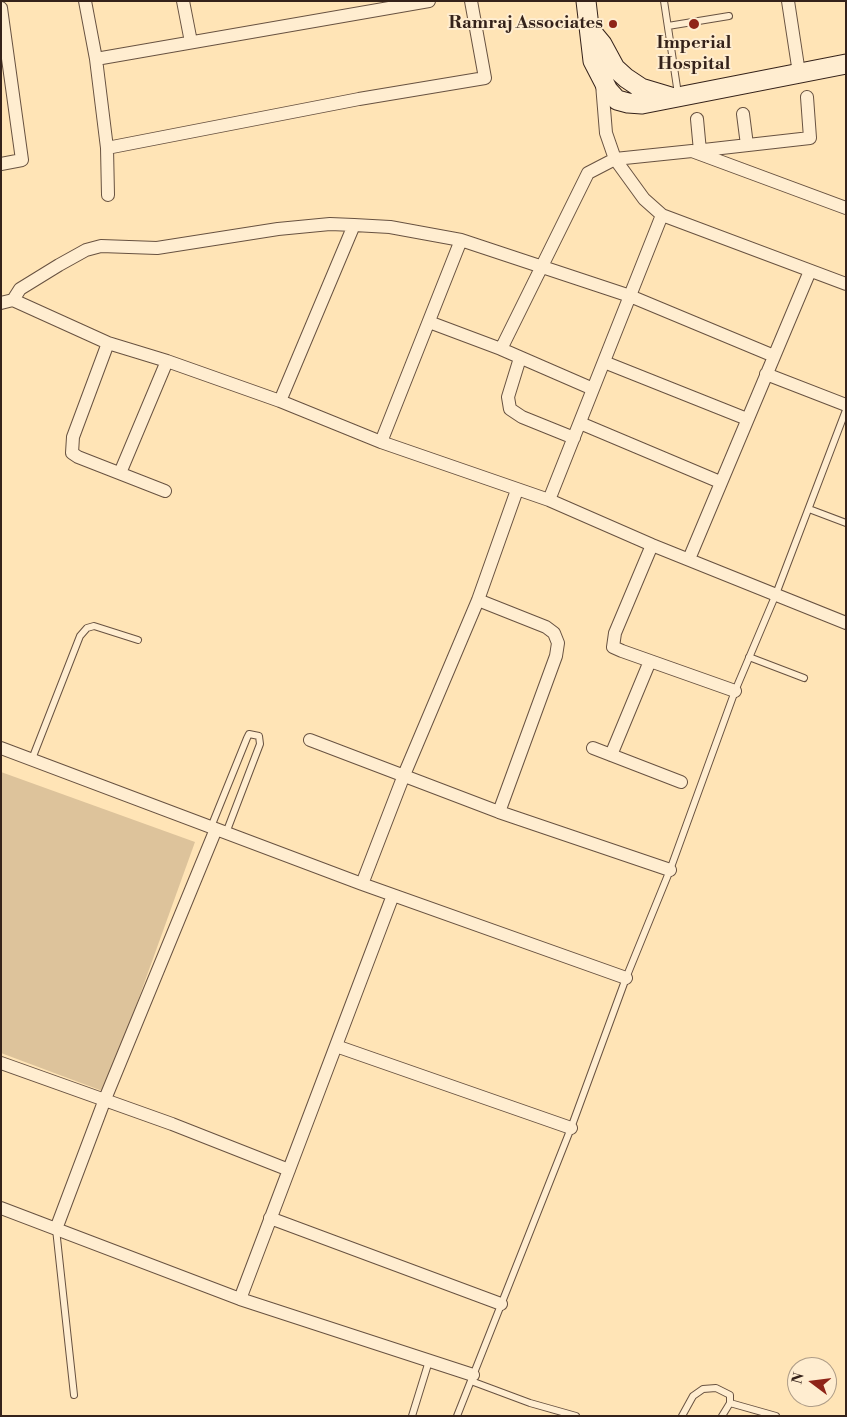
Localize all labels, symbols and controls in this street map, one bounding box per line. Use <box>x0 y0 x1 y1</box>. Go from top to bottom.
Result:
place label: Ramraj Associates <box>448 13 603 35</box>
marker: Imperial Hospital <box>687 17 701 31</box>
marker: Ramraj Associates <box>607 18 619 30</box>
place label: Imperial Hospital <box>656 33 732 76</box>
north arrow <box>787 1357 837 1407</box>
text: N <box>788 1371 809 1386</box>

